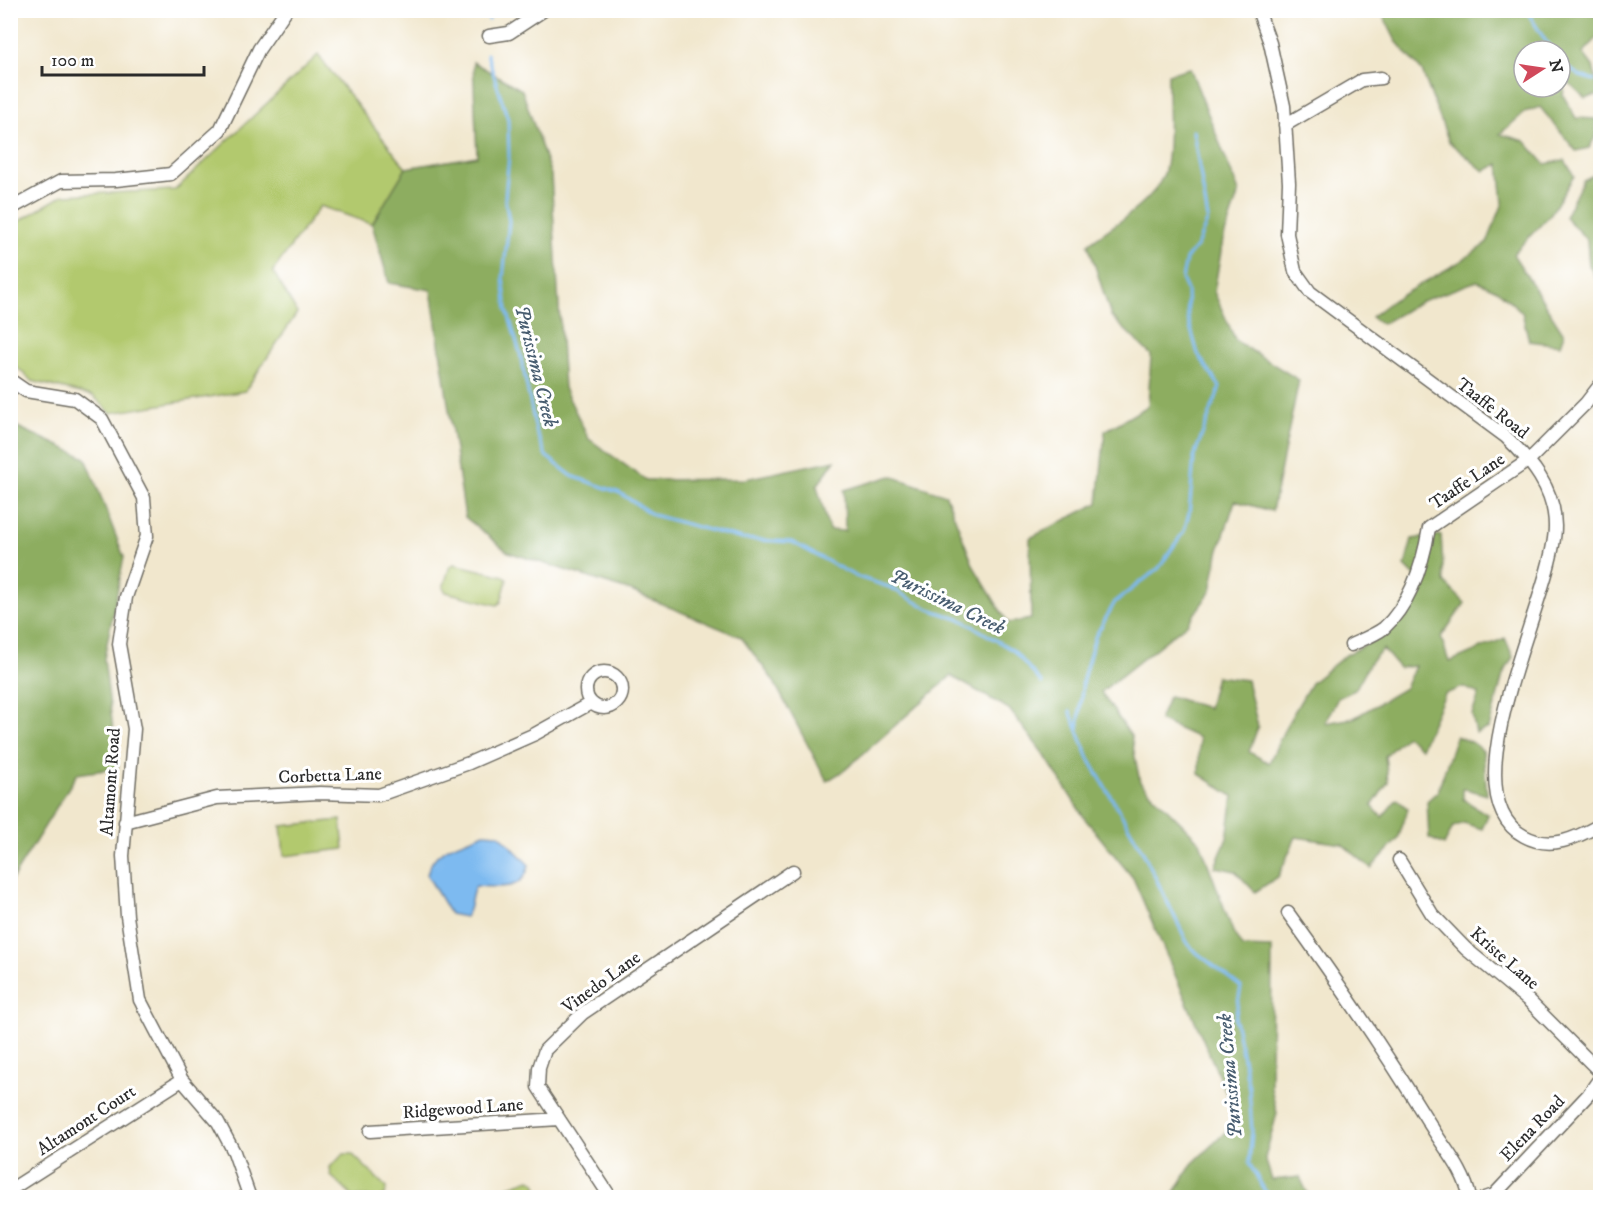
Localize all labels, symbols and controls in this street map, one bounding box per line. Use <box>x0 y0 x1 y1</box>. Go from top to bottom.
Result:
scale bar <box>42 39 204 77</box>
north arrow <box>1512 39 1572 99</box>
text: 100 m <box>51 50 94 72</box>
text: N <box>1545 58 1567 75</box>
water label: Purissima Creek <box>508 303 563 430</box>
street label: Taaffe Road <box>1452 374 1533 444</box>
street label: Taaffe Lane <box>1426 449 1509 515</box>
water label: Purissima Creek <box>886 564 1009 641</box>
street label: Altamont Road <box>96 727 126 837</box>
street label: Corbetta Lane <box>278 763 382 789</box>
street label: Kriste Lane <box>1465 923 1543 995</box>
street label: Vinedo Lane <box>557 947 645 1019</box>
water label: Purissima Creek <box>1213 1012 1248 1139</box>
street label: Altamont Court <box>33 1081 140 1161</box>
street label: Elena Road <box>1496 1091 1570 1166</box>
street label: Ridgewood Lane <box>402 1094 524 1124</box>

